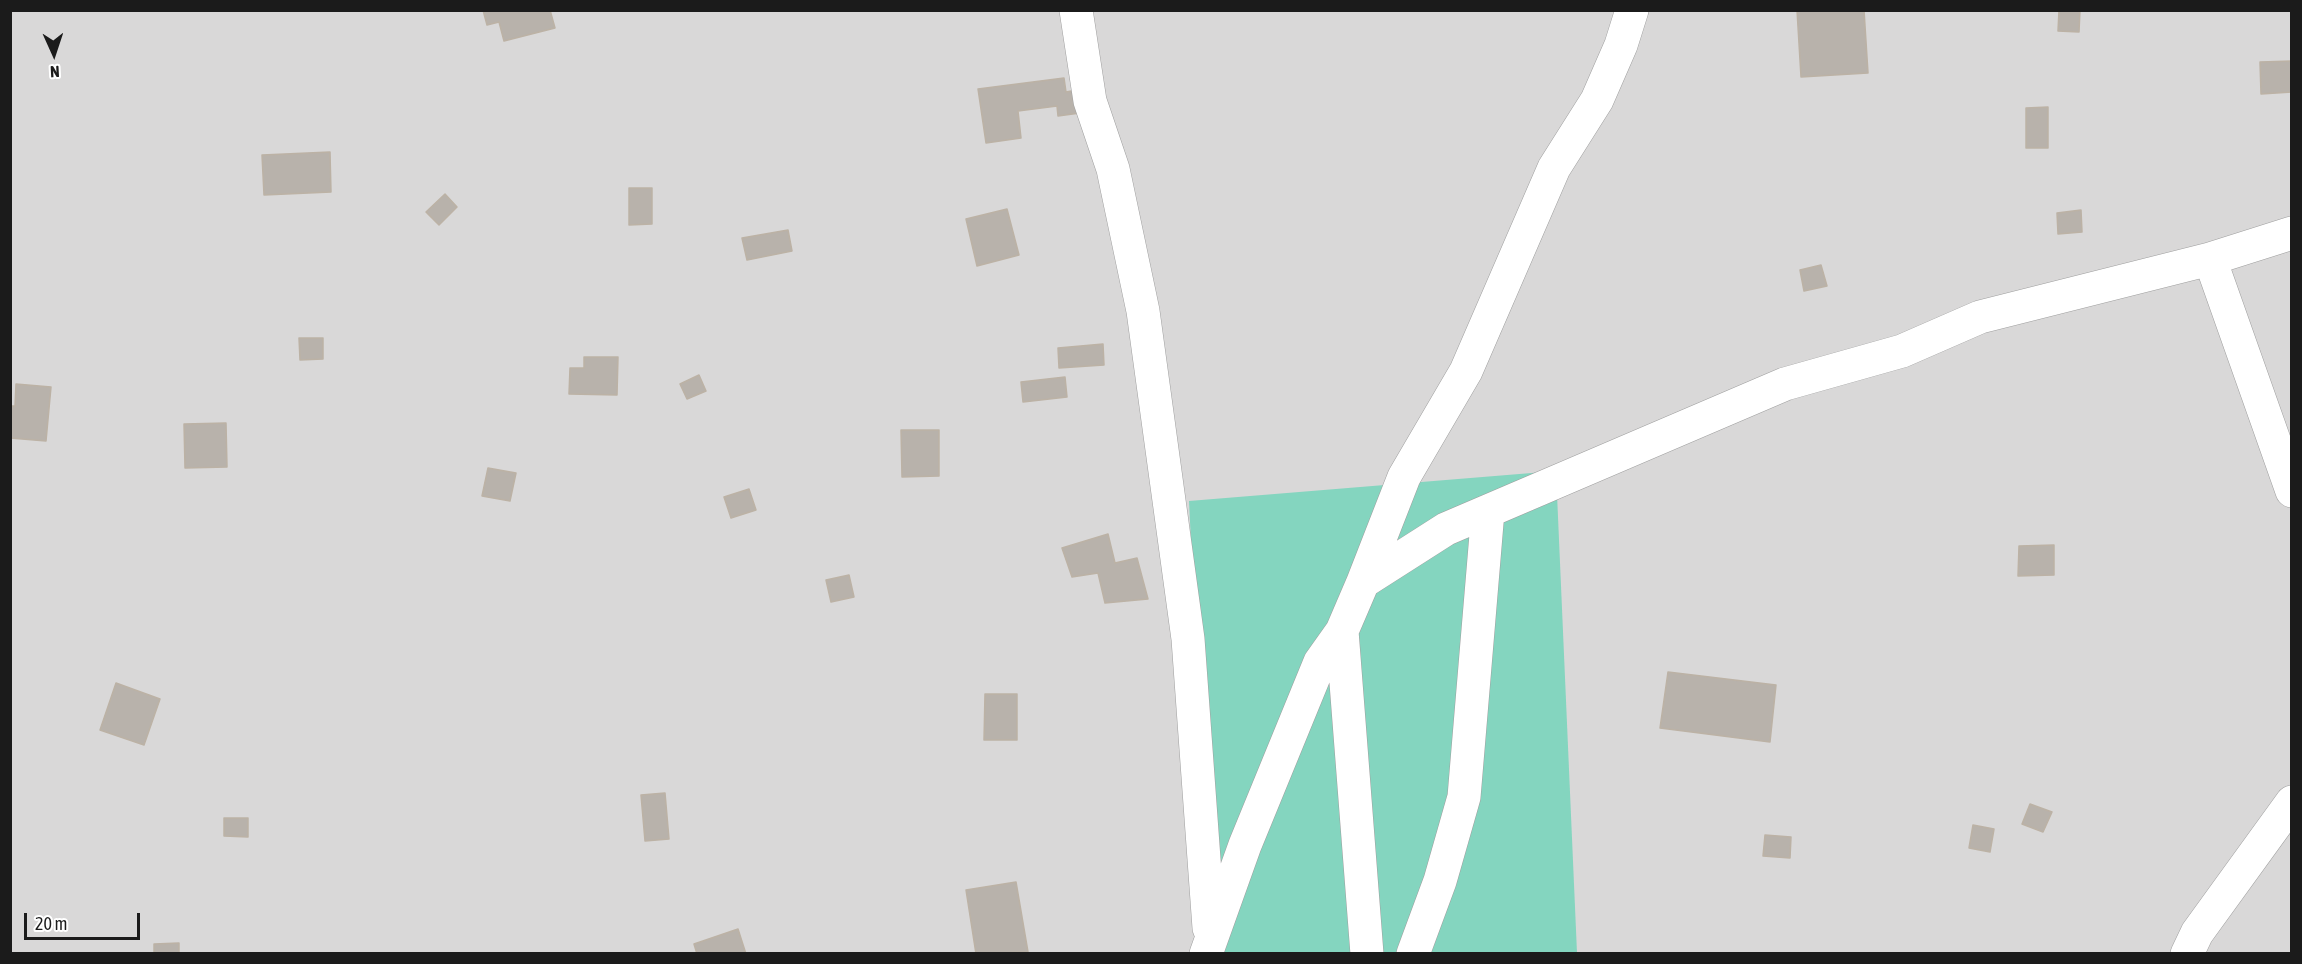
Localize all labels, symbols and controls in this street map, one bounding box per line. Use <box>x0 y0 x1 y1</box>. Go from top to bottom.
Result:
north arrow <box>24 24 84 84</box>
text: N <box>50 63 60 81</box>
scale bar <box>27 901 142 939</box>
text: 20 m <box>35 913 67 934</box>

